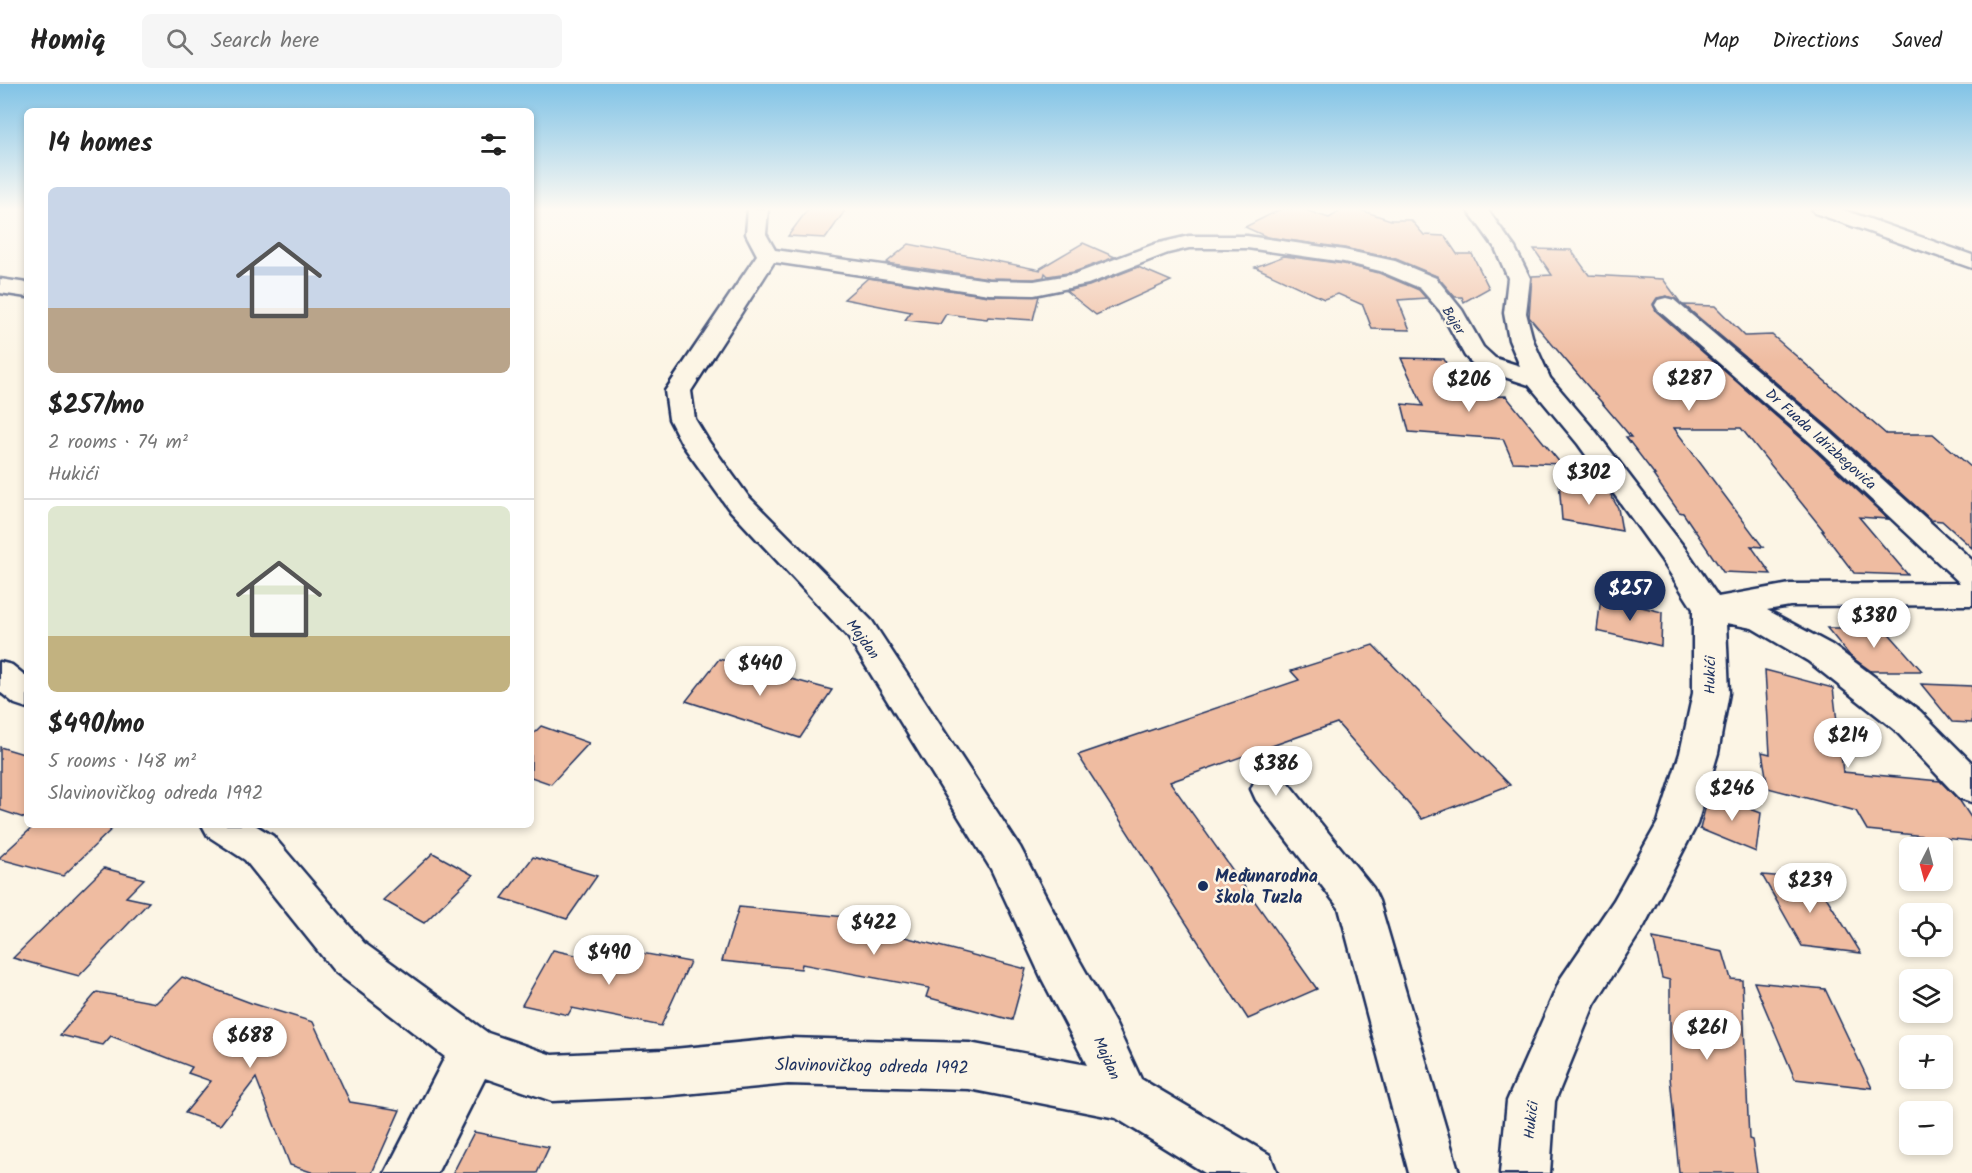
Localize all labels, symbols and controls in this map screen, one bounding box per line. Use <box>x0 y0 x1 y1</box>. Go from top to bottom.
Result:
search box <box>142 14 562 68</box>
text: Homiq <box>30 19 106 64</box>
text: Search here <box>211 24 319 59</box>
icon: search <box>163 25 196 58</box>
text: Map <box>1703 25 1739 58</box>
text: Directions <box>1772 25 1859 58</box>
text: Saved <box>1892 25 1942 58</box>
text: 14 homes <box>48 123 153 165</box>
icon: filters <box>477 128 510 161</box>
icon: home <box>225 226 333 334</box>
street label: Bajer <box>1436 302 1471 340</box>
pin: $287 <box>1653 361 1725 412</box>
pin: $206 <box>1433 362 1505 413</box>
text: $287 <box>1667 364 1711 396</box>
text: $206 <box>1447 365 1491 397</box>
street label: Dr Fuada Idrizbegovića <box>1759 383 1881 496</box>
text: $257/mo <box>48 385 144 427</box>
text: 2 rooms · 74 m² <box>48 427 188 459</box>
pin: $302 <box>1553 455 1625 506</box>
text: $302 <box>1567 458 1611 490</box>
text: Hukići <box>48 459 99 491</box>
icon: home <box>225 545 333 653</box>
pin: $257 <box>1594 571 1666 622</box>
text: $257 <box>1608 574 1652 606</box>
pin: $380 <box>1838 598 1910 649</box>
text: $380 <box>1852 601 1896 633</box>
street label: Majdan <box>839 614 885 665</box>
pin: $440 <box>724 646 796 697</box>
text: $440 <box>738 649 782 681</box>
street label: Hukići <box>1699 654 1723 694</box>
text: $490/mo <box>48 704 145 746</box>
pin: $214 <box>1812 718 1884 769</box>
text: $214 <box>1828 721 1868 753</box>
text: 5 rooms · 148 m² <box>48 746 196 778</box>
pin: $386 <box>1240 746 1312 797</box>
text: $386 <box>1253 749 1299 781</box>
pin: $246 <box>1696 771 1768 822</box>
text: $246 <box>1709 774 1755 806</box>
text: Slavinovičkog odreda 1992 <box>48 778 263 810</box>
north arrow <box>1899 837 1953 891</box>
map controls <box>1899 837 1953 1155</box>
place label: Međunarodna škola Tuzla <box>1215 863 1318 913</box>
pin: $239 <box>1774 863 1846 914</box>
text: $239 <box>1788 866 1832 898</box>
marker: Međunarodna škola Tuzla <box>1196 879 1210 893</box>
button: locate <box>1899 903 1953 957</box>
pin: $422 <box>838 905 910 956</box>
text: $422 <box>851 908 897 940</box>
pin: $490 <box>573 935 645 986</box>
text: $490 <box>587 938 631 970</box>
button: layers <box>1899 969 1953 1023</box>
pin: $261 <box>1671 1010 1743 1061</box>
text: $261 <box>1687 1013 1727 1045</box>
pin: $688 <box>214 1018 286 1069</box>
text: $688 <box>227 1021 273 1053</box>
street label: Majdan <box>1086 1033 1126 1084</box>
button: + <box>1899 1035 1953 1089</box>
street label: Slavinovičkog odreda 1992 <box>775 1051 969 1084</box>
street label: Hukići <box>1518 1098 1546 1141</box>
button: − <box>1899 1101 1953 1155</box>

